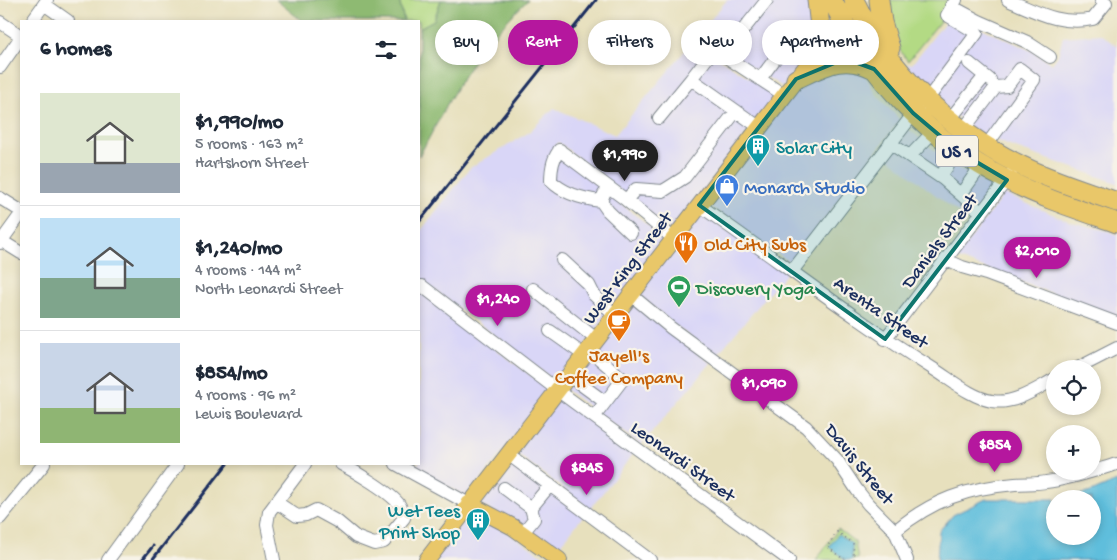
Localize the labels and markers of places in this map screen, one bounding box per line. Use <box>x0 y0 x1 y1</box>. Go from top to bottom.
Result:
building icon: Solar City <box>745 133 771 167</box>
place label: Solar City <box>776 138 853 161</box>
pin: $1,990 <box>584 140 666 182</box>
shop icon: Monarch Studio <box>714 173 740 207</box>
place label: Monarch Studio <box>744 178 865 201</box>
restaurant icon: Old City Subs <box>673 230 699 264</box>
place label: Old City Subs <box>704 235 807 258</box>
pin: $2,010 <box>996 236 1078 279</box>
sports icon: Discovery Yoga <box>666 274 692 308</box>
place label: Discovery Yoga <box>694 279 816 302</box>
pin: $1,240 <box>457 284 539 327</box>
cafe icon: Jayell's Coffee Company <box>606 308 632 342</box>
place label: Jayell's Coffee Company <box>555 346 684 391</box>
pin: $1,090 <box>723 368 805 411</box>
pin: $854 <box>965 430 1025 473</box>
pin: $845 <box>557 454 617 496</box>
place label: Wet Tees Print Shop <box>378 501 461 546</box>
building icon: Wet Tees Print Shop <box>465 507 491 541</box>

